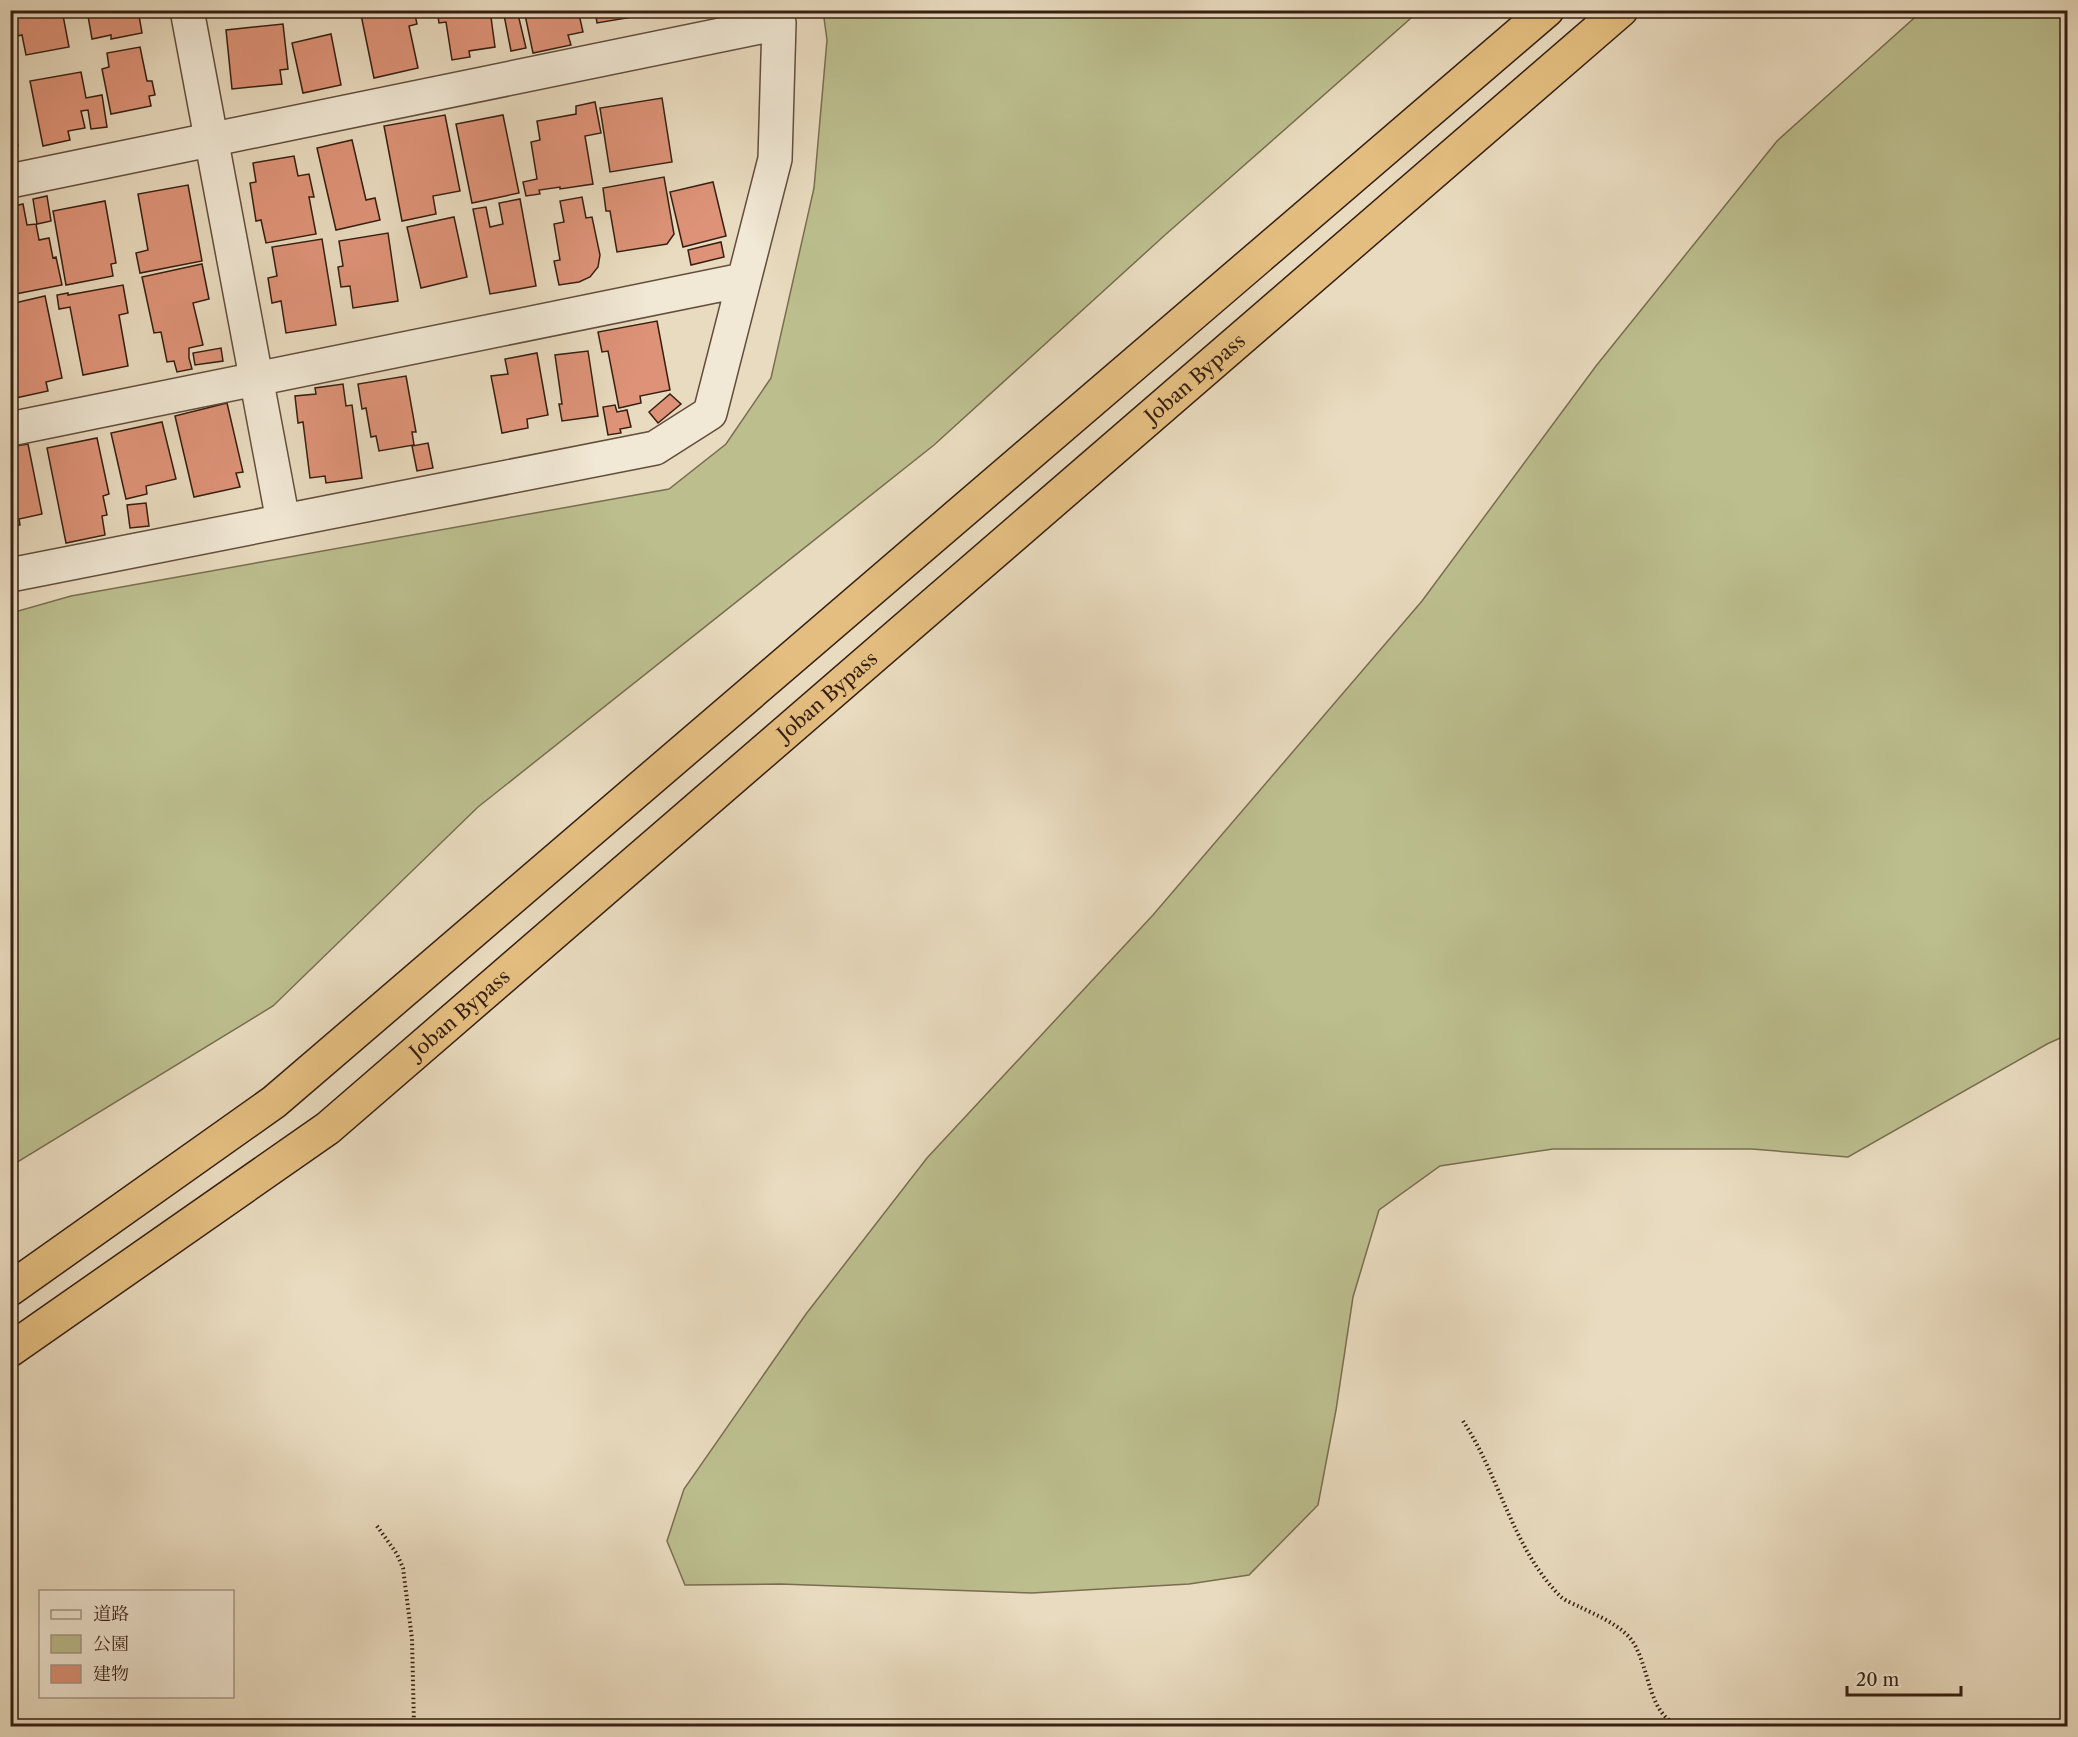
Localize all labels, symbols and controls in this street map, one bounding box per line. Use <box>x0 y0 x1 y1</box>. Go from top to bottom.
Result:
street label: Joban Bypass <box>1138 328 1250 430</box>
street label: Joban Bypass <box>770 646 882 748</box>
street label: Joban Bypass <box>402 964 515 1066</box>
legend <box>39 1590 234 1698</box>
text: 道路 <box>93 1603 129 1625</box>
text: 公園 <box>93 1633 129 1655</box>
scale bar <box>1847 1659 1961 1697</box>
text: 建物 <box>93 1663 129 1685</box>
text: 20 m <box>1856 1669 1900 1691</box>

